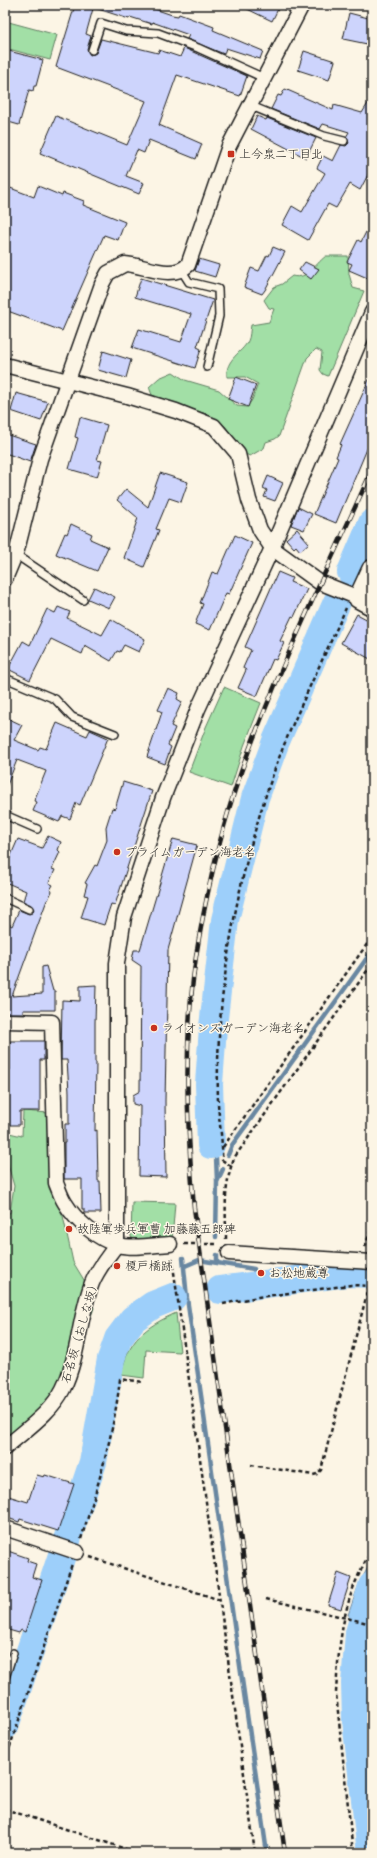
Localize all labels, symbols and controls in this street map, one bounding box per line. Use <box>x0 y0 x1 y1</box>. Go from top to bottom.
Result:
place label: 上今泉二丁目北 <box>239 145 323 162</box>
marker: 上今泉二丁目北 <box>226 149 236 159</box>
place label: プライムガーデン海老名 <box>125 843 256 860</box>
marker: プライムガーデン海老名 <box>112 847 122 857</box>
place label: ライオンズガーデン海老名 <box>162 1019 305 1036</box>
marker: ライオンズガーデン海老名 <box>149 1023 159 1033</box>
place label: 故陸軍歩兵軍曹 加藤藤五郎碑 <box>77 1220 236 1237</box>
marker: 故陸軍歩兵軍曹 加藤藤五郎碑 <box>64 1224 74 1234</box>
place label: 榎戸橋跡 <box>125 1257 173 1274</box>
marker: 榎戸橋跡 <box>112 1261 122 1271</box>
place label: お松地蔵尊 <box>269 1264 329 1281</box>
marker: お松地蔵尊 <box>256 1268 266 1278</box>
street label: 石名坂（おしな坂） <box>56 1277 103 1385</box>

